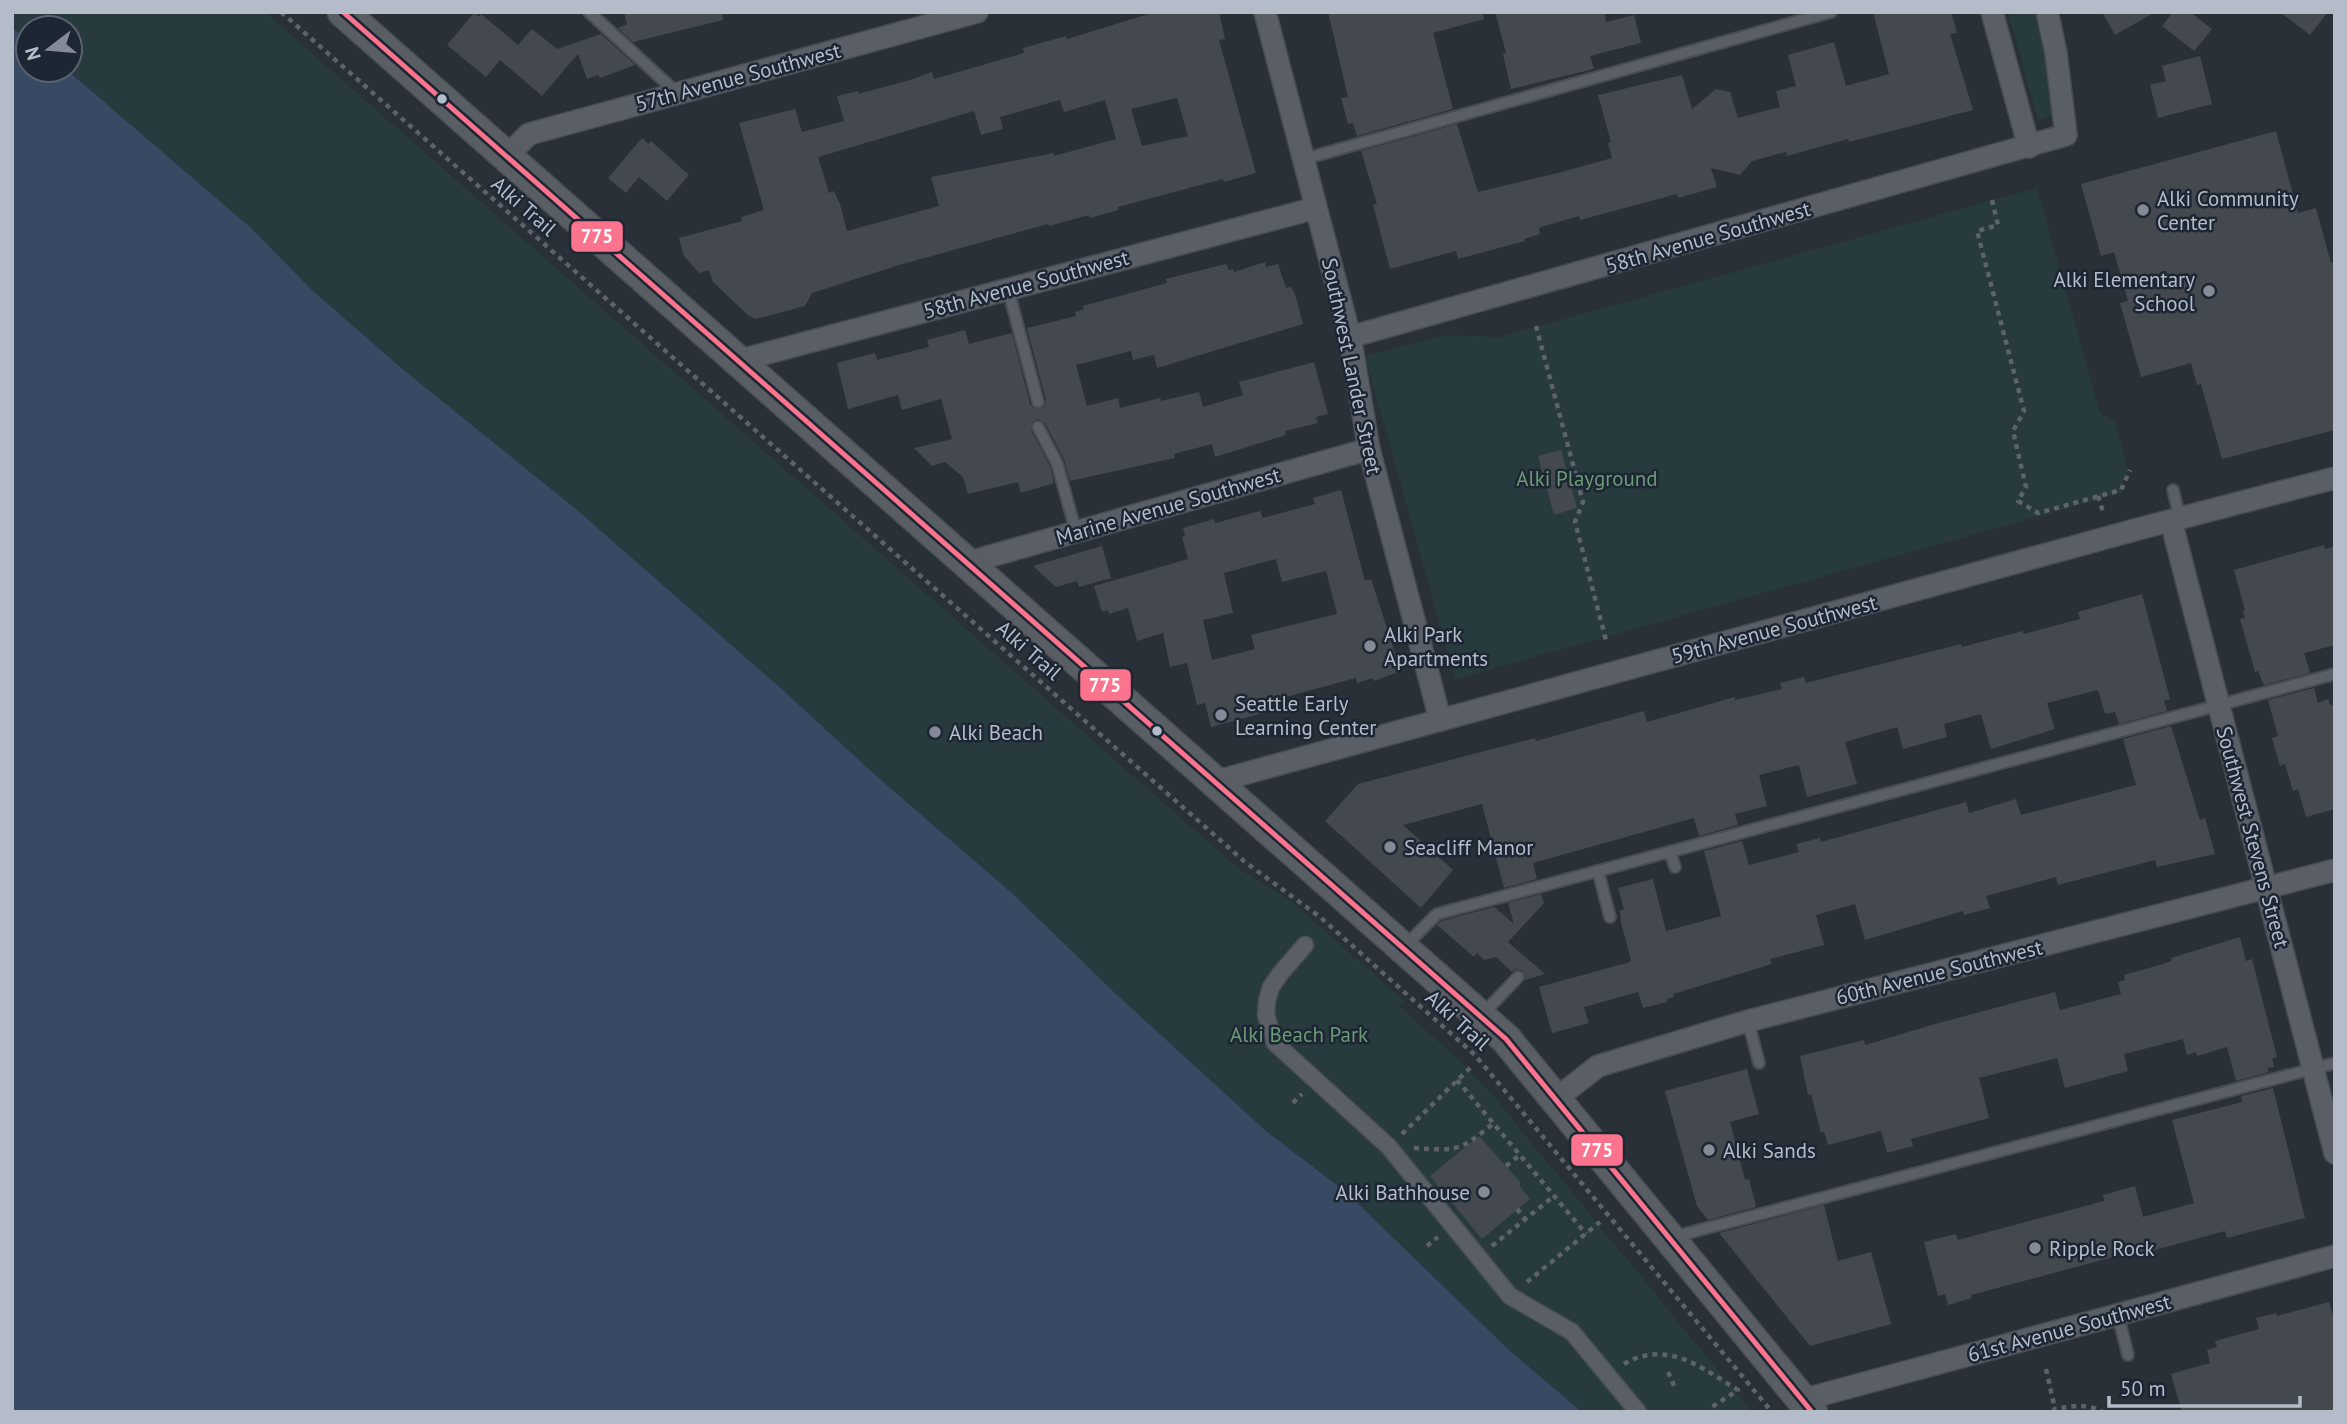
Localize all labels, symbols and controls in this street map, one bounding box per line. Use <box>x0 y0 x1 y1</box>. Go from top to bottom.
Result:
north arrow <box>14 14 84 84</box>
street label: 57th Avenue Southwest <box>632 37 844 117</box>
text: N <box>19 44 46 63</box>
unlabelled marker <box>435 92 449 106</box>
street label: Alki Trail <box>486 170 562 242</box>
place label: Alki Community Center <box>2157 185 2299 236</box>
street label: 58th Avenue Southwest <box>1602 195 1814 279</box>
marker: Alki Community Center <box>2135 202 2151 218</box>
line badge: 775 <box>570 220 624 253</box>
text: 775 <box>581 224 613 248</box>
street label: 58th Avenue Southwest <box>920 244 1132 324</box>
street label: Southwest Lander Street <box>1316 255 1388 477</box>
place label: Alki Elementary School <box>2054 266 2195 317</box>
marker: Alki Elementary School <box>2201 283 2217 299</box>
street label: Marine Avenue Southwest <box>1053 461 1283 551</box>
park label: Alki Playground <box>1516 465 1658 492</box>
street label: 59th Avenue Southwest <box>1668 589 1880 669</box>
street label: Alki Trail <box>991 614 1067 686</box>
place label: Alki Park Apartments <box>1384 621 1488 672</box>
marker: Alki Park Apartments <box>1362 638 1378 654</box>
line badge: 775 <box>1079 668 1132 702</box>
text: 775 <box>1089 673 1121 697</box>
place label: Seattle Early Learning Center <box>1235 690 1376 741</box>
marker: Seattle Early Learning Center <box>1213 707 1229 723</box>
place label: Alki Beach <box>949 719 1043 746</box>
street label: Southwest Stevens Street <box>2210 723 2296 951</box>
marker: Alki Beach <box>927 724 943 740</box>
unlabelled marker <box>1150 724 1164 738</box>
place label: Seacliff Manor <box>1404 834 1533 861</box>
marker: Seacliff Manor <box>1382 839 1398 855</box>
street label: 60th Avenue Southwest <box>1833 933 2045 1011</box>
street label: Alki Trail <box>1420 984 1496 1056</box>
park label: Alki Beach Park <box>1230 1021 1368 1048</box>
line badge: 775 <box>1570 1133 1624 1167</box>
place label: Alki Sands <box>1723 1137 1816 1164</box>
text: 775 <box>1581 1138 1613 1162</box>
marker: Alki Sands <box>1701 1142 1717 1158</box>
place label: Alki Bathhouse <box>1335 1179 1470 1206</box>
marker: Alki Bathhouse <box>1476 1184 1492 1200</box>
place label: Ripple Rock <box>2049 1235 2155 1262</box>
marker: Ripple Rock <box>2027 1240 2043 1256</box>
street label: 61st Avenue Southwest <box>1964 1288 2174 1368</box>
scale bar <box>2109 1364 2300 1408</box>
text: 50 m <box>2120 1375 2166 1402</box>

